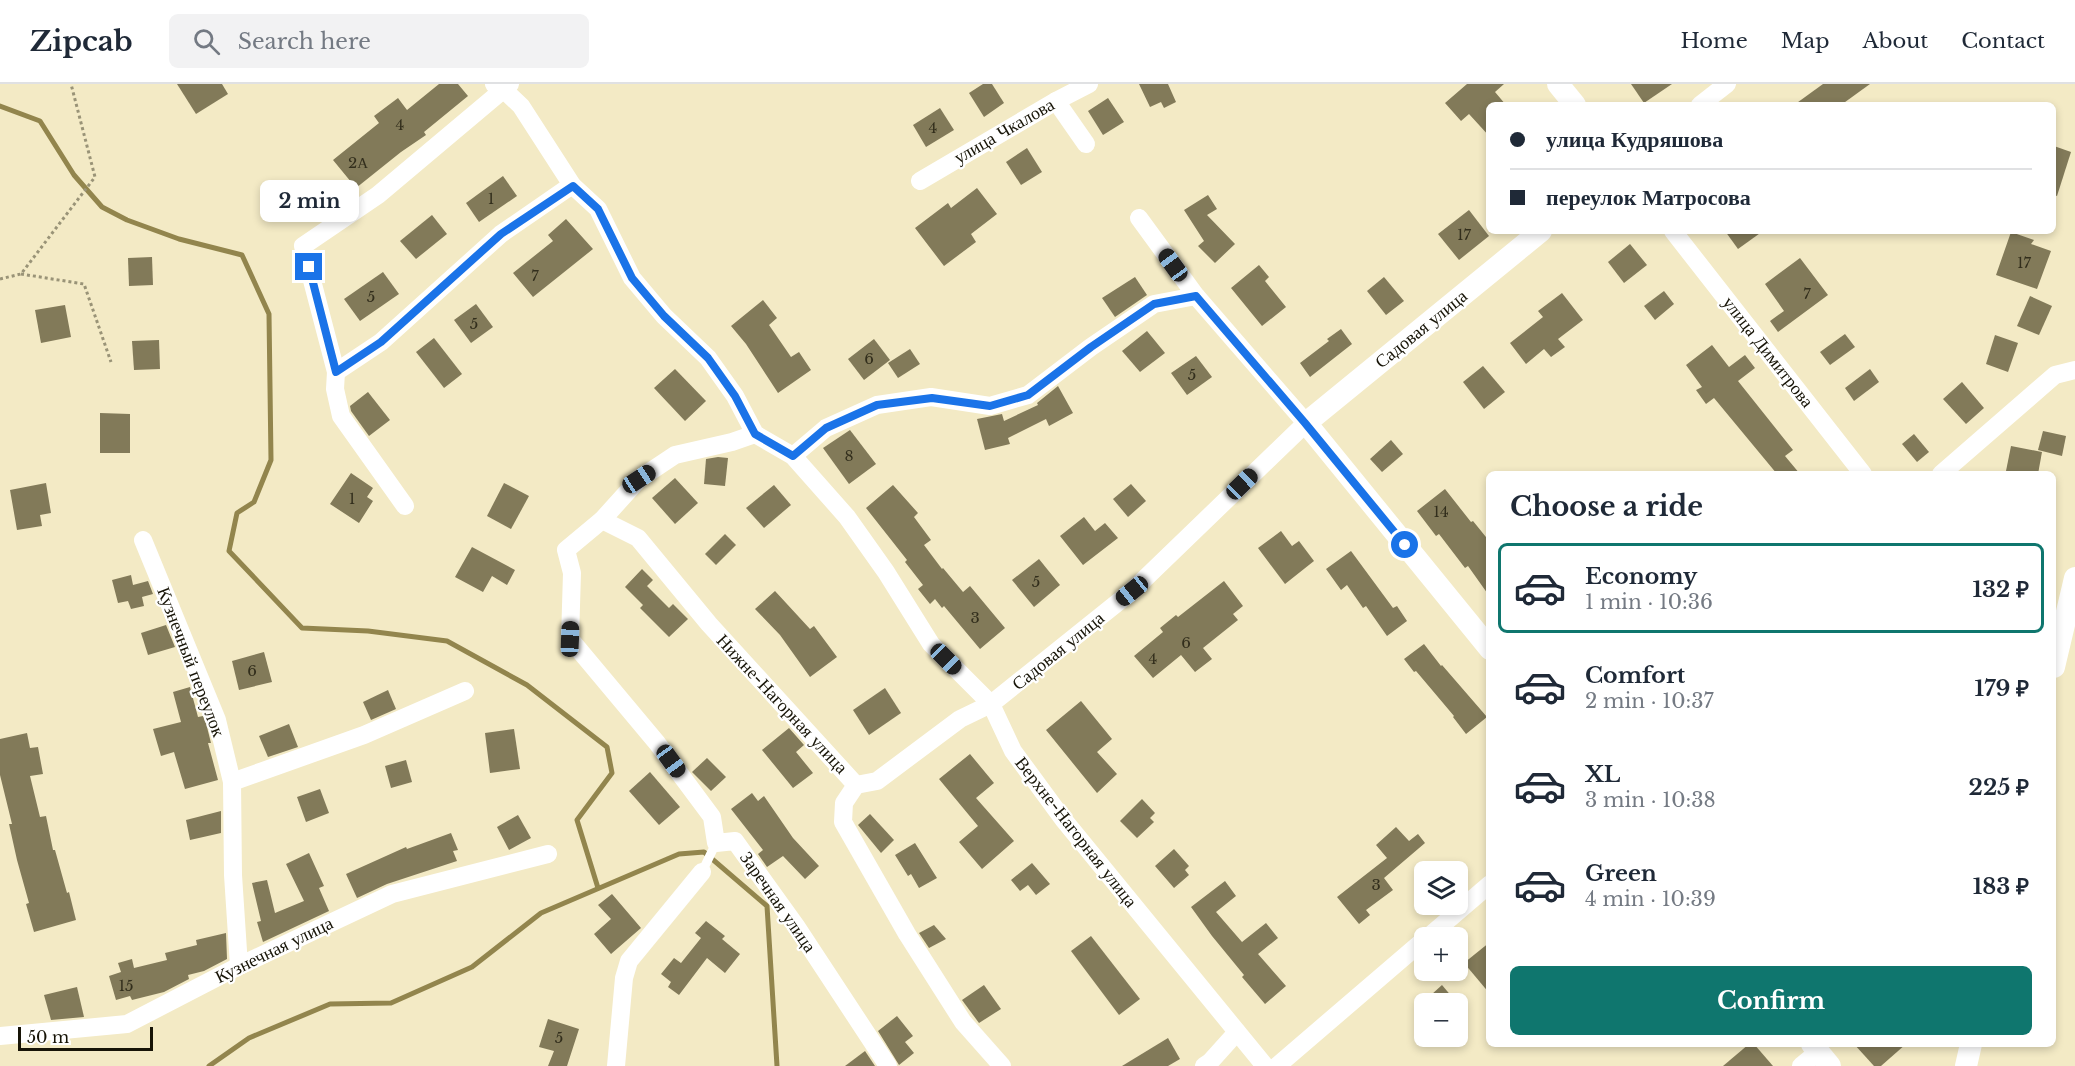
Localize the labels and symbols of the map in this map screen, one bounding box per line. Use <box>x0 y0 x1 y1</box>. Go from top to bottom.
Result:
street label: улица Чкалова <box>950 93 1058 169</box>
house number: 4 <box>396 115 404 134</box>
house number: 4 <box>929 118 937 137</box>
house number: 2А <box>348 153 368 172</box>
callout: 2 min <box>260 180 358 222</box>
house number: 1 <box>488 189 494 208</box>
house number: 17 <box>1457 225 1472 244</box>
car <box>1155 245 1191 285</box>
route end <box>295 253 322 280</box>
house number: 17 <box>2017 253 2032 272</box>
house number: 7 <box>531 266 539 285</box>
house number: 7 <box>1803 284 1811 303</box>
street label: Садовая улица <box>1370 285 1472 373</box>
house number: 5 <box>367 287 375 306</box>
street label: улица Димитрова <box>1718 292 1818 412</box>
house number: 5 <box>470 314 478 333</box>
house number: 6 <box>864 349 874 368</box>
house number: 5 <box>1188 365 1196 384</box>
house number: 8 <box>844 446 854 465</box>
car <box>619 462 659 496</box>
car <box>1223 465 1261 503</box>
house number: 1 <box>349 489 355 508</box>
house number: 14 <box>1433 502 1449 521</box>
route start <box>1391 531 1418 558</box>
house number: 5 <box>1032 572 1040 591</box>
car <box>1112 573 1152 609</box>
street label: Кузнечный переулок <box>152 584 230 740</box>
street label: Садовая улица <box>1007 607 1109 695</box>
house number: 3 <box>970 608 980 627</box>
car <box>560 621 580 657</box>
street label: Нижне-Нагорная улица <box>712 630 852 778</box>
house number: 6 <box>1181 633 1191 652</box>
car <box>927 640 965 678</box>
house number: 4 <box>1149 649 1157 668</box>
house number: 6 <box>247 661 257 680</box>
car <box>653 741 689 781</box>
street label: Верхне-Нагорная улица <box>1010 752 1142 912</box>
street label: Заречная улица <box>735 847 821 957</box>
house number: 3 <box>1371 875 1381 894</box>
street label: Кузнечная улица <box>211 912 337 988</box>
house number: 15 <box>118 976 134 995</box>
scale bar <box>18 1024 153 1052</box>
house number: 5 <box>555 1028 563 1047</box>

